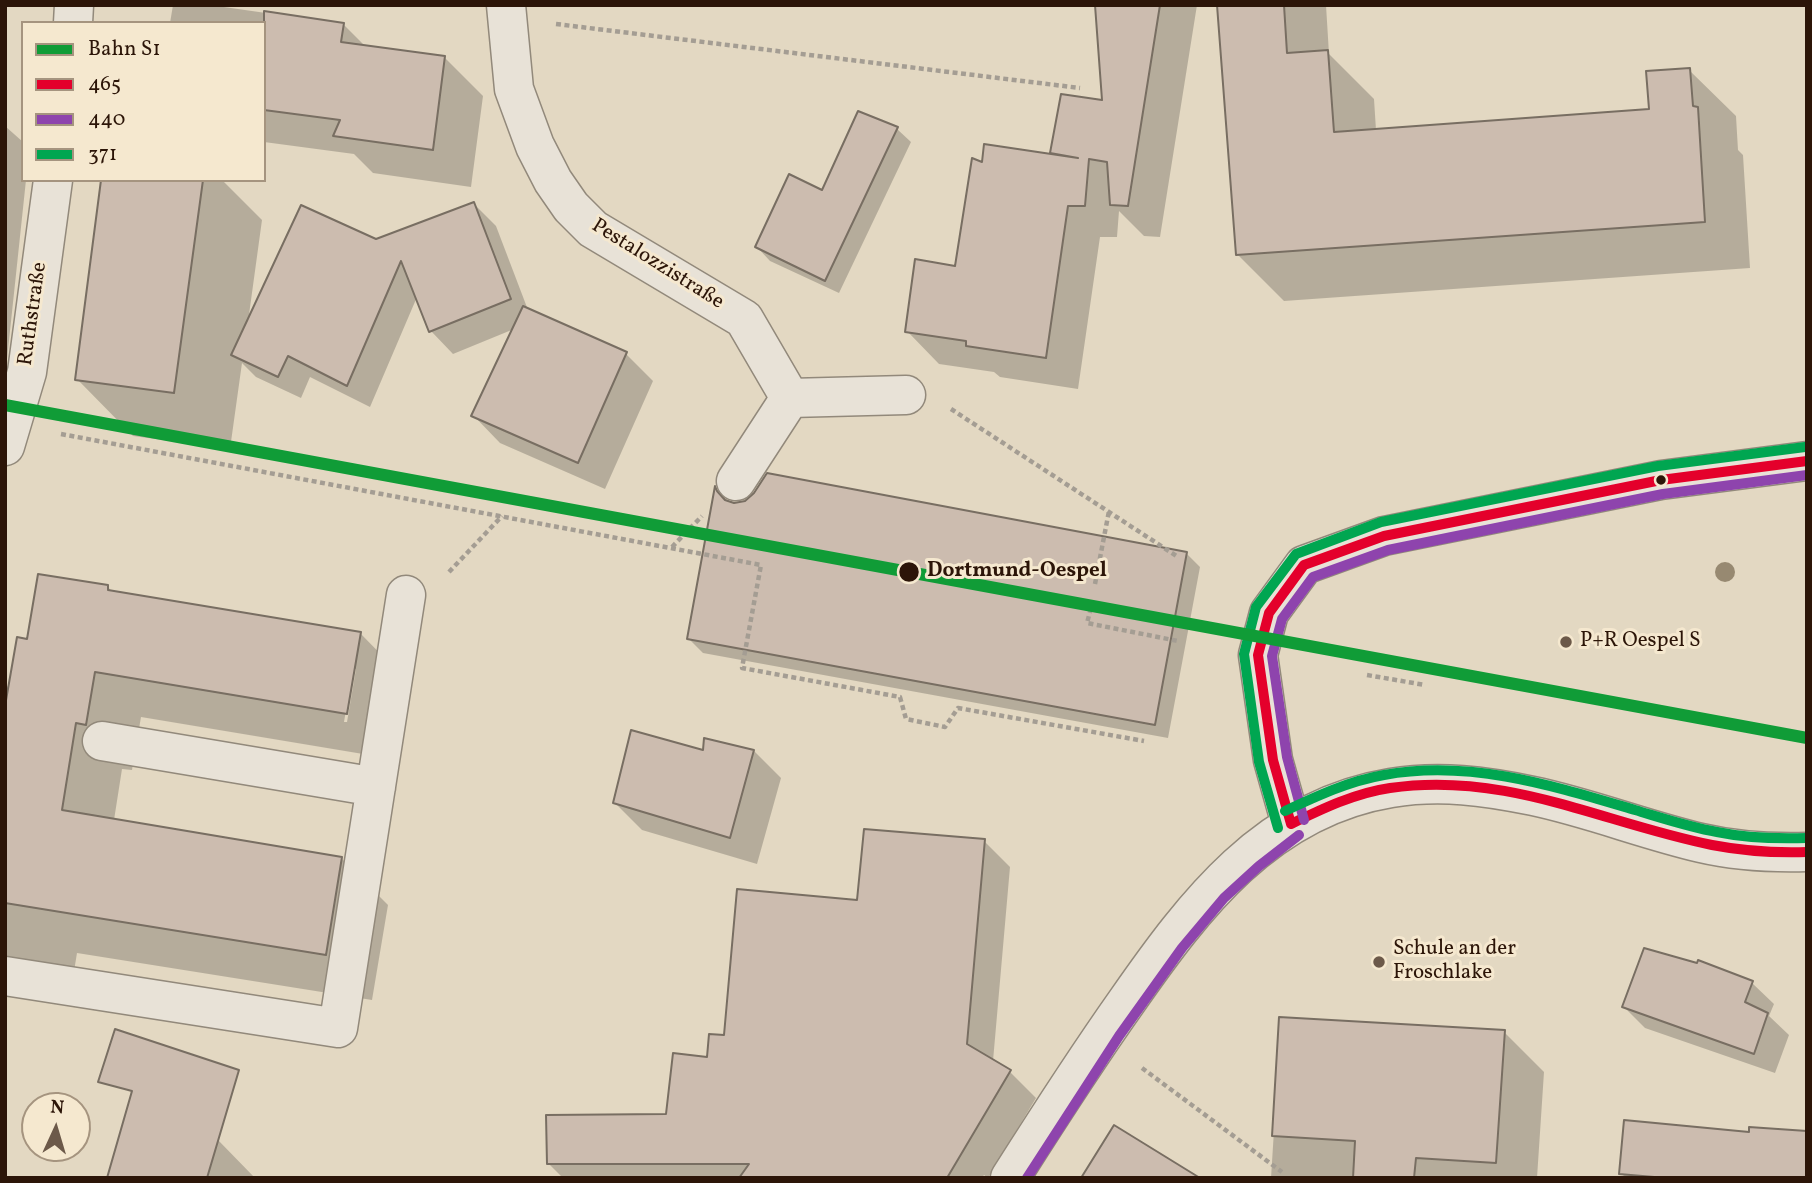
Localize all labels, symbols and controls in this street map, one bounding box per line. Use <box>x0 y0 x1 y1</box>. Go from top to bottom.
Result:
legend <box>21 21 266 182</box>
text: Bahn S1 <box>88 35 161 64</box>
text: 465 <box>88 70 121 99</box>
text: 440 <box>88 105 125 134</box>
text: 371 <box>88 140 117 169</box>
street label: Pestalozzistraße <box>586 214 728 316</box>
street label: Ruthstraße <box>14 261 54 367</box>
unlabelled marker <box>1654 473 1668 487</box>
place label: Dortmund-Oespel <box>927 559 1107 585</box>
marker: Dortmund-Oespel <box>897 560 921 584</box>
place label: P+R Oespel S <box>1580 629 1701 655</box>
marker: P+R Oespel S <box>1558 634 1574 650</box>
place label: Schule an der Froschlake <box>1393 937 1516 987</box>
marker: Schule an der Froschlake <box>1371 954 1387 970</box>
north arrow <box>21 1092 91 1162</box>
text: N <box>50 1095 65 1121</box>

